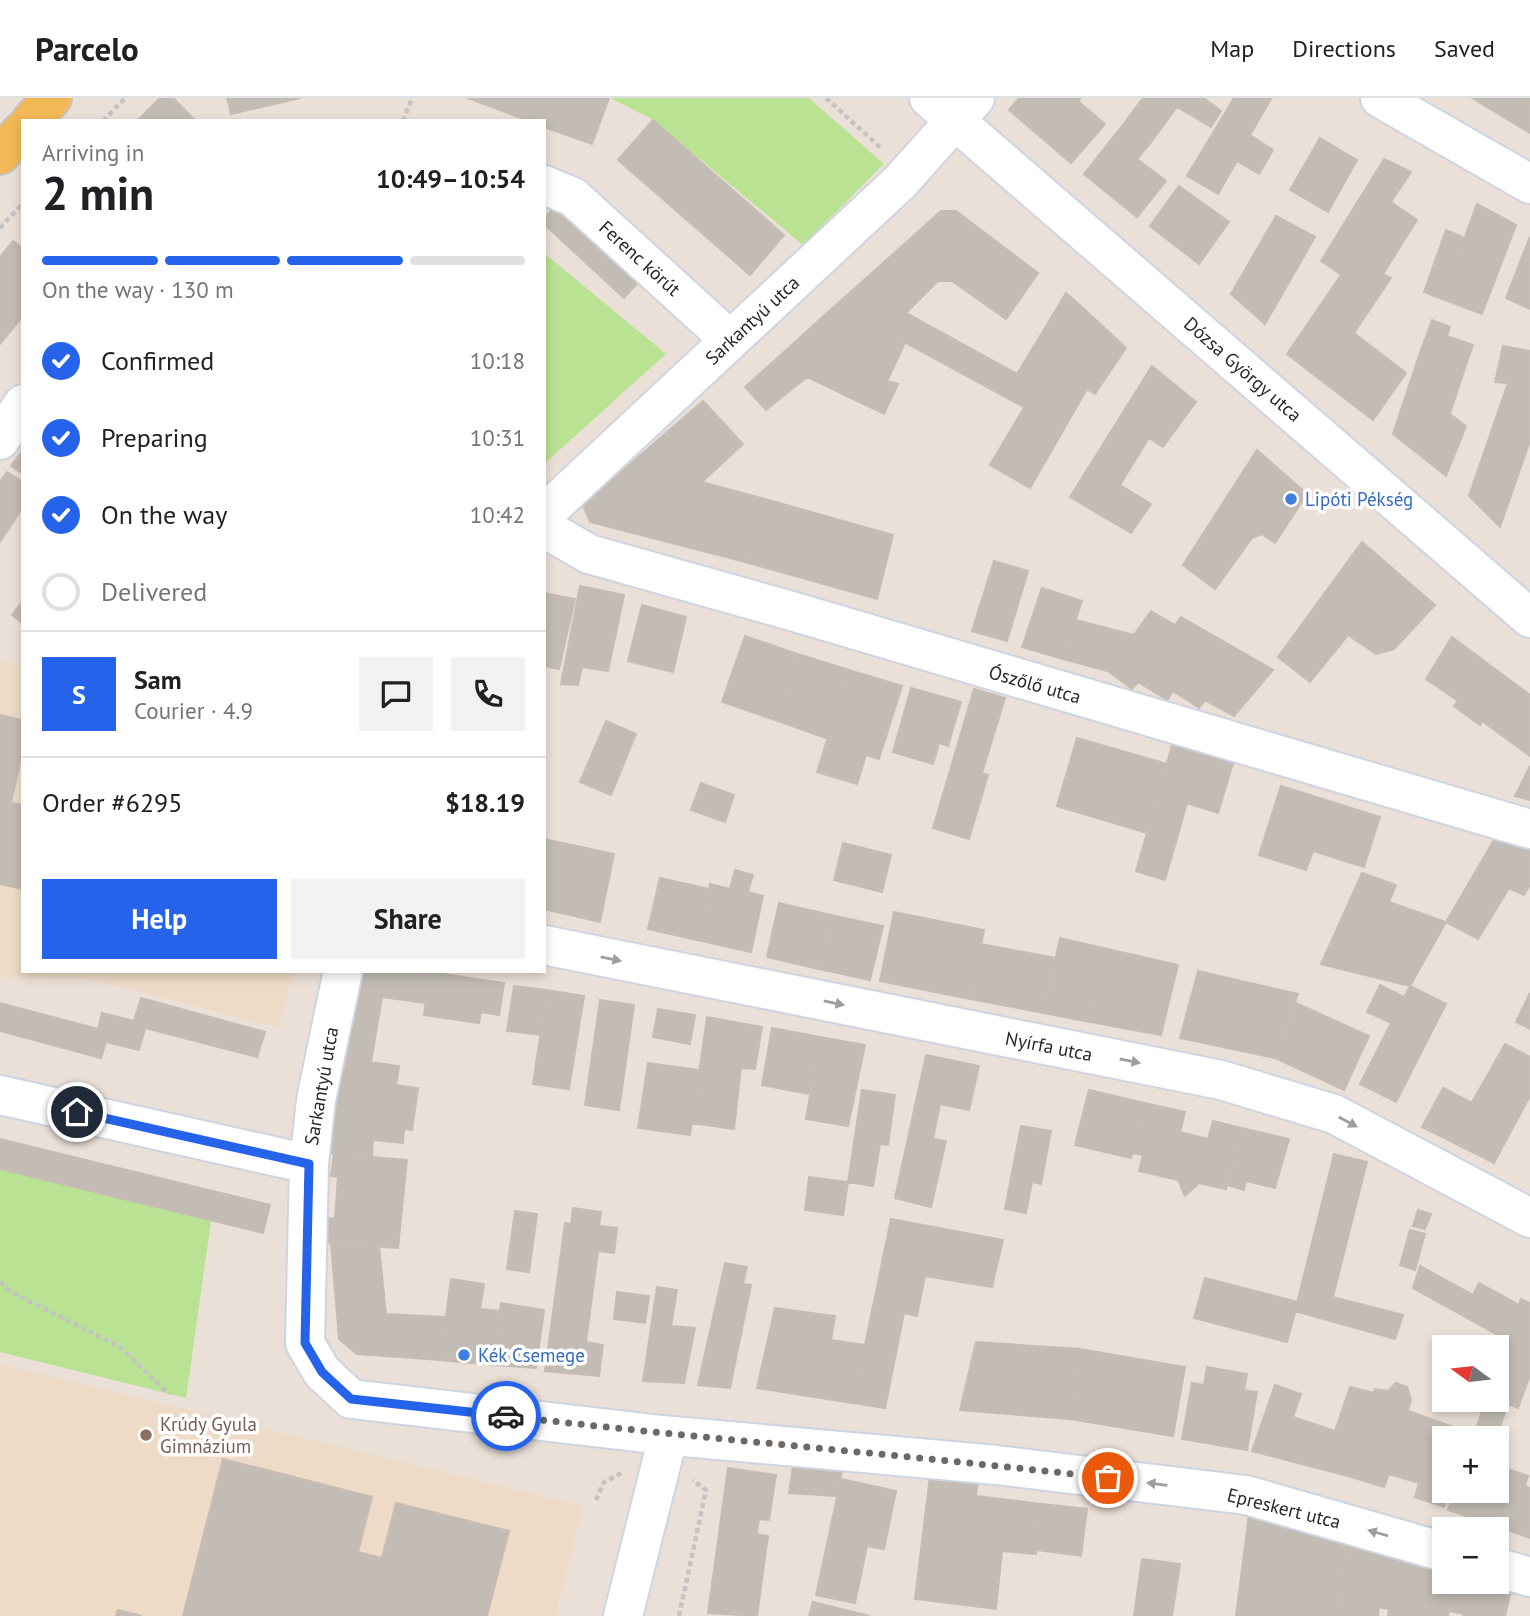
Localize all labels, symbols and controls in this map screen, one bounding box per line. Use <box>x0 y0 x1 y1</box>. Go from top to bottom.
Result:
text: Parcelo <box>35 27 139 70</box>
text: Map <box>1210 33 1254 64</box>
text: Directions <box>1292 33 1396 64</box>
text: Saved <box>1434 33 1495 64</box>
text: Arriving in <box>42 138 144 167</box>
text: 10:49–10:54 <box>376 162 525 195</box>
text: 2 min <box>42 163 154 223</box>
street label: Ferenc körút <box>594 215 686 301</box>
street label: Sarkantyú utca <box>700 270 804 370</box>
text: On the way · 130 m <box>42 275 234 304</box>
street label: Dózsa György utca <box>1179 311 1307 427</box>
icon: check <box>42 342 80 380</box>
text: Confirmed <box>101 344 214 377</box>
text: 10:18 <box>470 346 525 375</box>
icon: check <box>42 419 80 457</box>
text: Preparing <box>101 421 208 454</box>
text: 10:31 <box>470 423 525 452</box>
place label: Lipóti Pékség <box>1305 487 1413 511</box>
marker: Lipóti Pékség <box>1283 491 1299 507</box>
icon: check <box>42 496 80 534</box>
text: On the way <box>101 498 227 531</box>
text: 10:42 <box>470 500 525 529</box>
text: Delivered <box>101 575 207 608</box>
button: chat <box>359 657 433 731</box>
button: phone <box>451 657 525 731</box>
street label: Ószőlő utca <box>986 659 1084 709</box>
text: Sam <box>134 663 182 696</box>
text: S <box>72 678 86 711</box>
text: Courier · 4.9 <box>134 696 253 725</box>
text: Order #6295 <box>42 786 182 819</box>
text: $18.19 <box>445 786 525 819</box>
button: Help <box>42 879 277 959</box>
button: Share <box>291 879 525 959</box>
one-way arrow <box>600 953 622 964</box>
one-way arrow <box>823 998 845 1009</box>
street label: Sarkantyú utca <box>299 1025 343 1147</box>
street label: Nyírfa utca <box>1003 1026 1095 1066</box>
one-way arrow <box>1119 1056 1141 1067</box>
pin <box>47 1082 107 1142</box>
icon: home <box>58 1093 96 1131</box>
one-way arrow <box>1338 1116 1358 1128</box>
north arrow <box>1432 1335 1508 1412</box>
map controls <box>1432 1335 1509 1594</box>
place label: Kék Csemege <box>478 1343 585 1367</box>
marker: Kék Csemege <box>456 1347 472 1363</box>
courier <box>471 1381 541 1451</box>
icon: car <box>487 1397 525 1435</box>
place label: Krúdy Gyula Gimnázium <box>160 1412 257 1458</box>
button: + <box>1432 1426 1509 1503</box>
marker: Krúdy Gyula Gimnázium <box>138 1427 154 1443</box>
pin <box>1078 1448 1138 1508</box>
icon: bag <box>1089 1459 1127 1497</box>
one-way arrow <box>1146 1478 1168 1489</box>
street label: Epreskert utca <box>1225 1482 1343 1534</box>
button: − <box>1432 1517 1509 1594</box>
one-way arrow <box>1367 1527 1388 1537</box>

